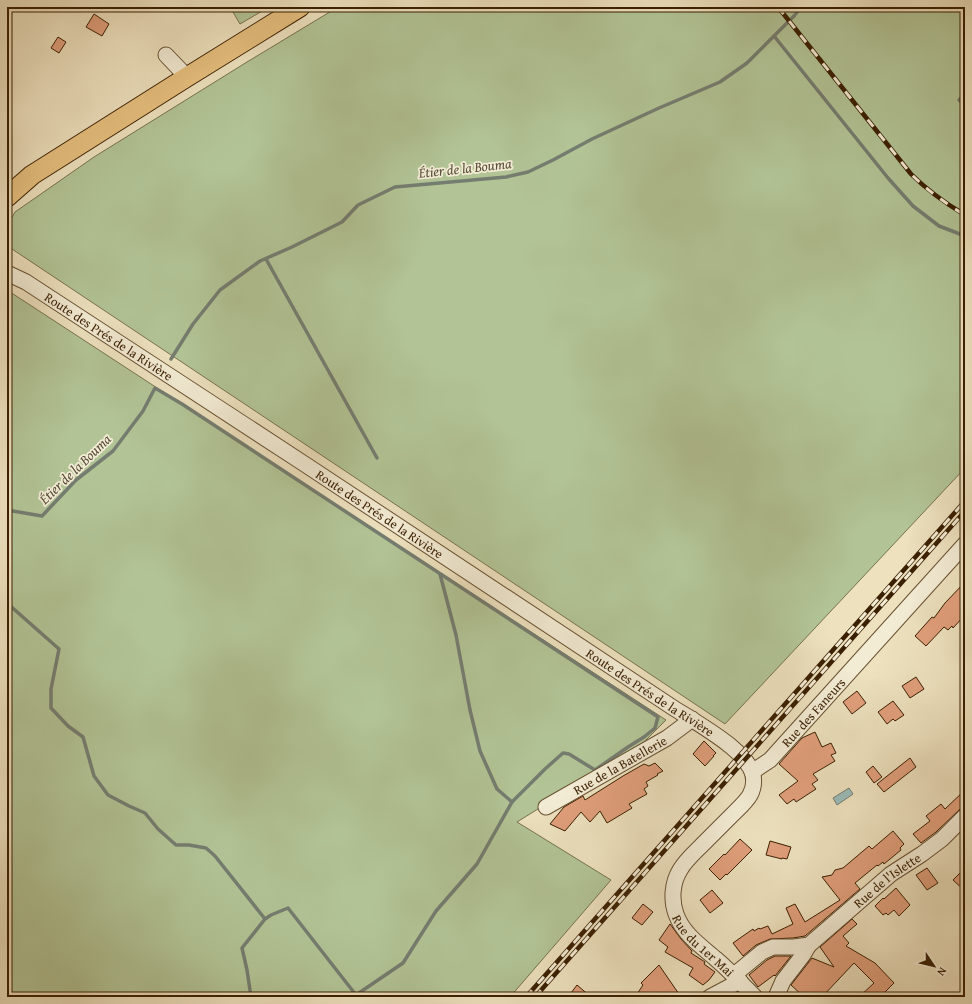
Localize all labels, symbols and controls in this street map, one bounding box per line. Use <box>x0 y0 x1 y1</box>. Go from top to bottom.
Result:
water label: Étier de la Bouma <box>417 153 513 183</box>
street label: Route des Prés de la Rivière <box>41 287 177 385</box>
water label: Étier de la Bouma <box>34 429 116 509</box>
street label: Route des Prés de la Rivière <box>312 465 447 563</box>
street label: Route des Prés de la Rivière <box>582 643 718 741</box>
street label: Rue des Faneurs <box>777 673 850 751</box>
street label: Rue de la Batellerie <box>570 731 670 799</box>
street label: Rue de l'Islette <box>849 848 924 912</box>
street label: Rue du 1er Mai <box>668 911 739 981</box>
north arrow <box>914 946 954 986</box>
text: N <box>933 964 951 980</box>

